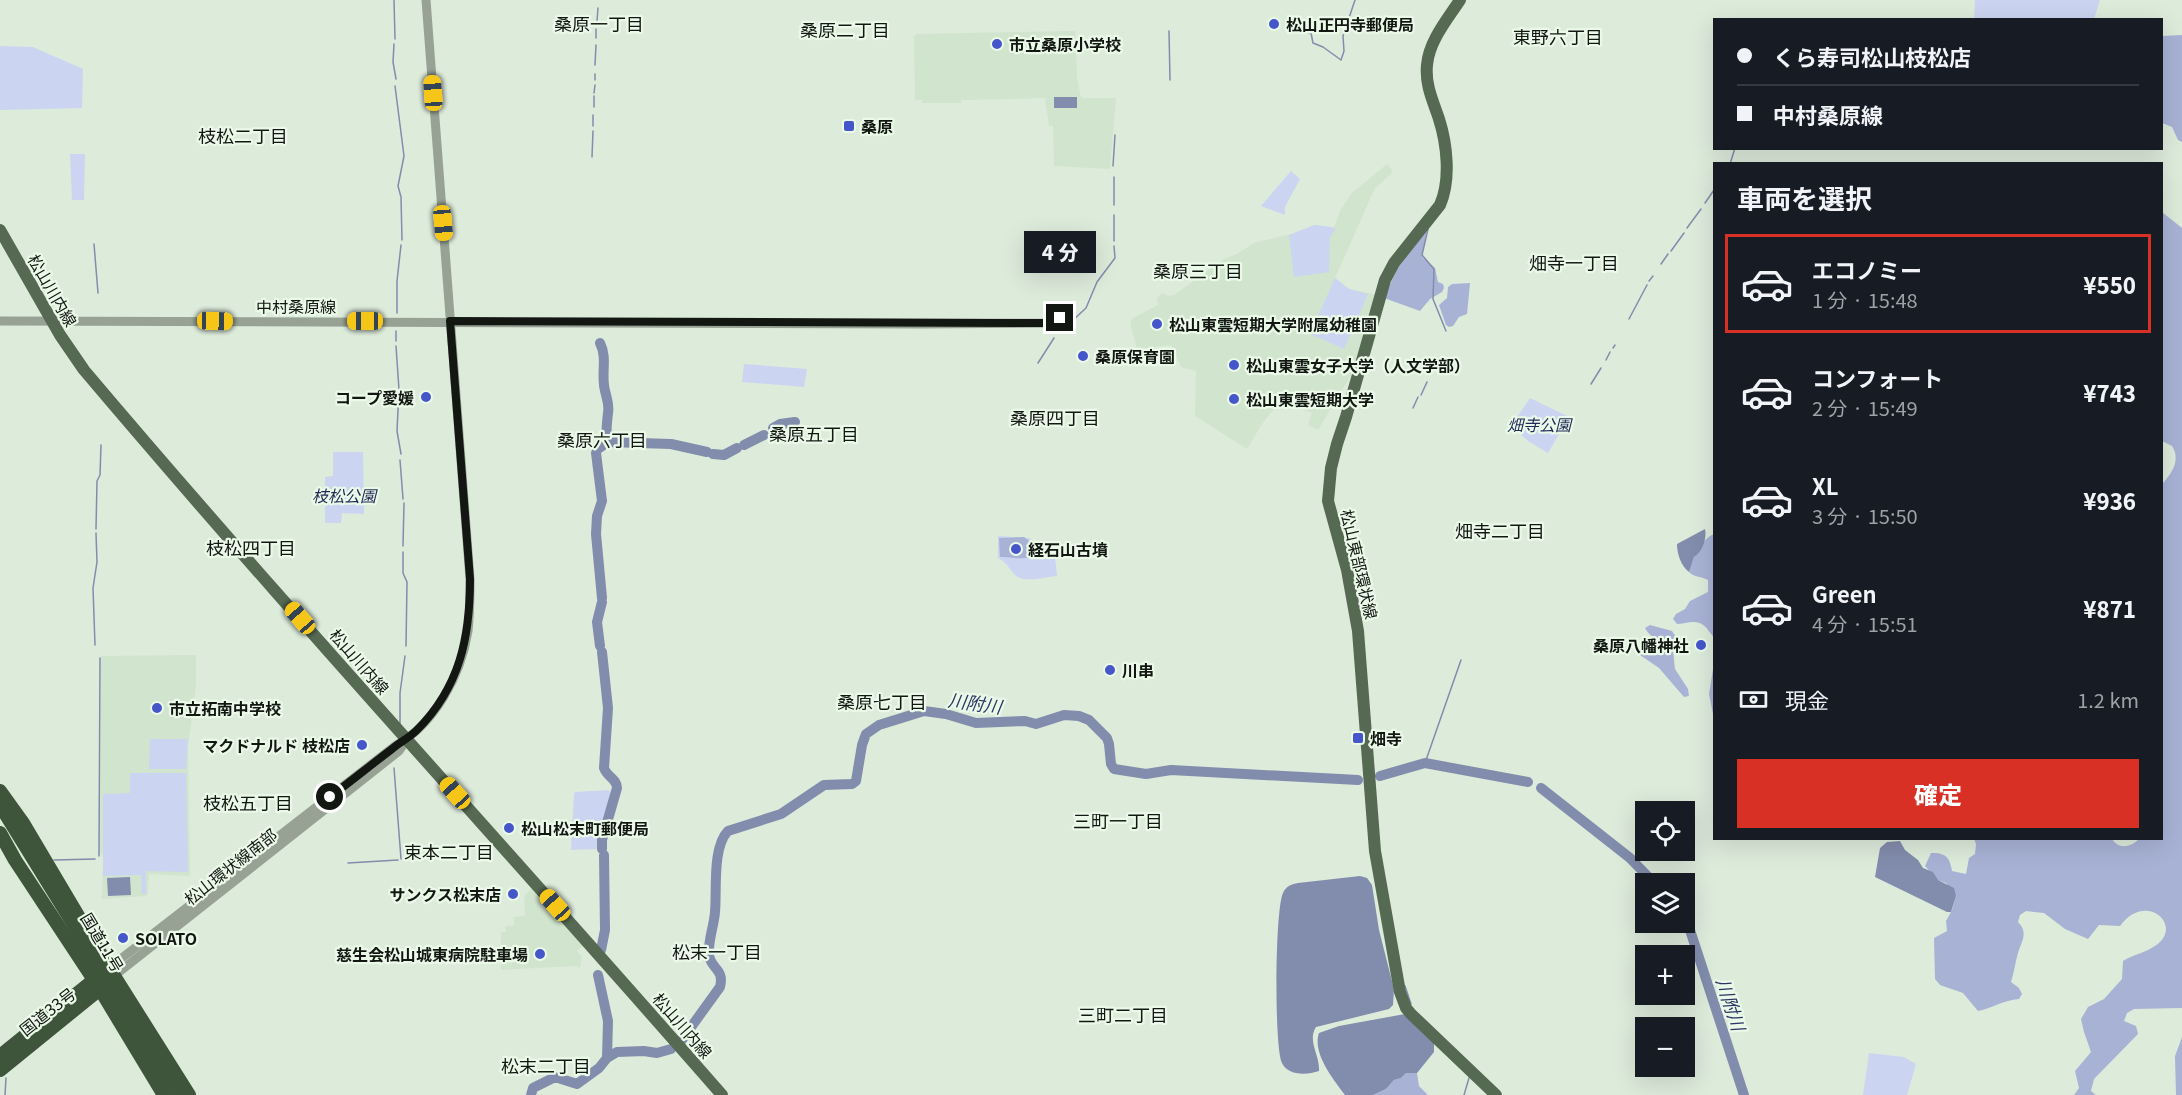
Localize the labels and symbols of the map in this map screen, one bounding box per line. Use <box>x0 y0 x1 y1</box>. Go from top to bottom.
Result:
district label: 桑原一丁目 <box>554 10 644 36</box>
place label: 松山正円寺郵便局 <box>1286 12 1414 36</box>
district label: 桑原二丁目 <box>800 16 890 42</box>
marker: 松山正円寺郵便局 <box>1267 17 1281 31</box>
district label: 東野六丁目 <box>1513 23 1603 49</box>
place label: 市立桑原小学校 <box>1009 32 1121 56</box>
marker: 市立桑原小学校 <box>990 37 1004 51</box>
car <box>423 74 443 112</box>
place label: 桑原 <box>861 114 893 138</box>
marker: 桑原 <box>842 119 856 133</box>
district label: 枝松二丁目 <box>198 122 288 148</box>
car <box>432 204 454 242</box>
callout: 4 分 <box>1024 231 1096 273</box>
street label: 松山川内線 <box>23 249 83 331</box>
district label: 畑寺一丁目 <box>1529 249 1619 275</box>
district label: 桑原三丁目 <box>1153 257 1243 283</box>
street label: 中村桑原線 <box>256 294 336 318</box>
route end <box>1046 304 1073 331</box>
car <box>197 312 233 330</box>
car <box>347 312 383 330</box>
place label: 松山東雲短期大学附属幼稚園 <box>1169 312 1377 336</box>
marker: 松山東雲短期大学附属幼稚園 <box>1150 317 1164 331</box>
place label: 桑原保育園 <box>1095 344 1175 368</box>
marker: 桑原保育園 <box>1076 349 1090 363</box>
place label: 松山東雲女子大学（人文学部） <box>1246 353 1470 377</box>
marker: 松山東雲女子大学（人文学部） <box>1227 358 1241 372</box>
place label: コープ愛媛 <box>335 385 414 409</box>
place label: 松山東雲短期大学 <box>1246 387 1374 411</box>
marker: コープ愛媛 <box>419 390 433 404</box>
marker: 松山東雲短期大学 <box>1227 392 1241 406</box>
district label: 桑原四丁目 <box>1010 404 1100 430</box>
park label: 畑寺公園 <box>1507 412 1573 436</box>
district label: 桑原五丁目 <box>769 420 859 446</box>
district label: 桑原六丁目 <box>557 426 647 452</box>
park label: 枝松公園 <box>312 483 378 507</box>
street label: 松山東部環状線 <box>1336 507 1384 621</box>
district label: 畑寺二丁目 <box>1455 517 1545 543</box>
district label: 枝松四丁目 <box>206 534 296 560</box>
place label: 経石山古墳 <box>1028 537 1108 561</box>
marker: 経石山古墳 <box>1009 542 1023 556</box>
car <box>281 599 319 637</box>
street label: 松山川内線 <box>325 623 395 699</box>
place label: 桑原八幡神社 <box>1593 633 1689 657</box>
marker: 桑原八幡神社 <box>1694 638 1708 652</box>
place label: 川串 <box>1122 658 1154 682</box>
marker: 川串 <box>1103 663 1117 677</box>
water label: 川附川 <box>946 685 1006 719</box>
district label: 桑原七丁目 <box>837 688 927 714</box>
place label: 市立拓南中学校 <box>169 696 281 720</box>
marker: 市立拓南中学校 <box>150 701 164 715</box>
place label: 畑寺 <box>1370 726 1402 750</box>
marker: 畑寺 <box>1351 731 1365 745</box>
place label: マクドナルド 枝松店 <box>202 733 350 757</box>
marker: マクドナルド 枝松店 <box>355 738 369 752</box>
car <box>436 774 474 812</box>
route start <box>316 783 343 810</box>
district label: 枝松五丁目 <box>203 789 293 815</box>
district label: 三町一丁目 <box>1073 807 1163 833</box>
place label: 松山松末町郵便局 <box>521 816 649 840</box>
marker: 松山松末町郵便局 <box>502 821 516 835</box>
street label: 松山環状線南部 <box>178 822 282 910</box>
district label: 束本二丁目 <box>404 838 494 864</box>
place label: サンクス松末店 <box>389 882 501 906</box>
car <box>536 886 574 924</box>
marker: サンクス松末店 <box>506 887 520 901</box>
street label: 国道11号 <box>76 908 130 976</box>
place label: SOLATO <box>135 926 197 950</box>
marker: SOLATO <box>116 931 130 945</box>
district label: 松末一丁目 <box>672 938 762 964</box>
place label: 慈生会松山城東病院駐車場 <box>336 942 528 966</box>
marker: 慈生会松山城東病院駐車場 <box>533 947 547 961</box>
water label: 川附川 <box>1711 974 1753 1036</box>
street label: 国道33号 <box>14 981 80 1041</box>
street label: 松山川内線 <box>648 987 718 1063</box>
district label: 三町二丁目 <box>1078 1001 1168 1027</box>
district label: 松末二丁目 <box>501 1052 591 1078</box>

